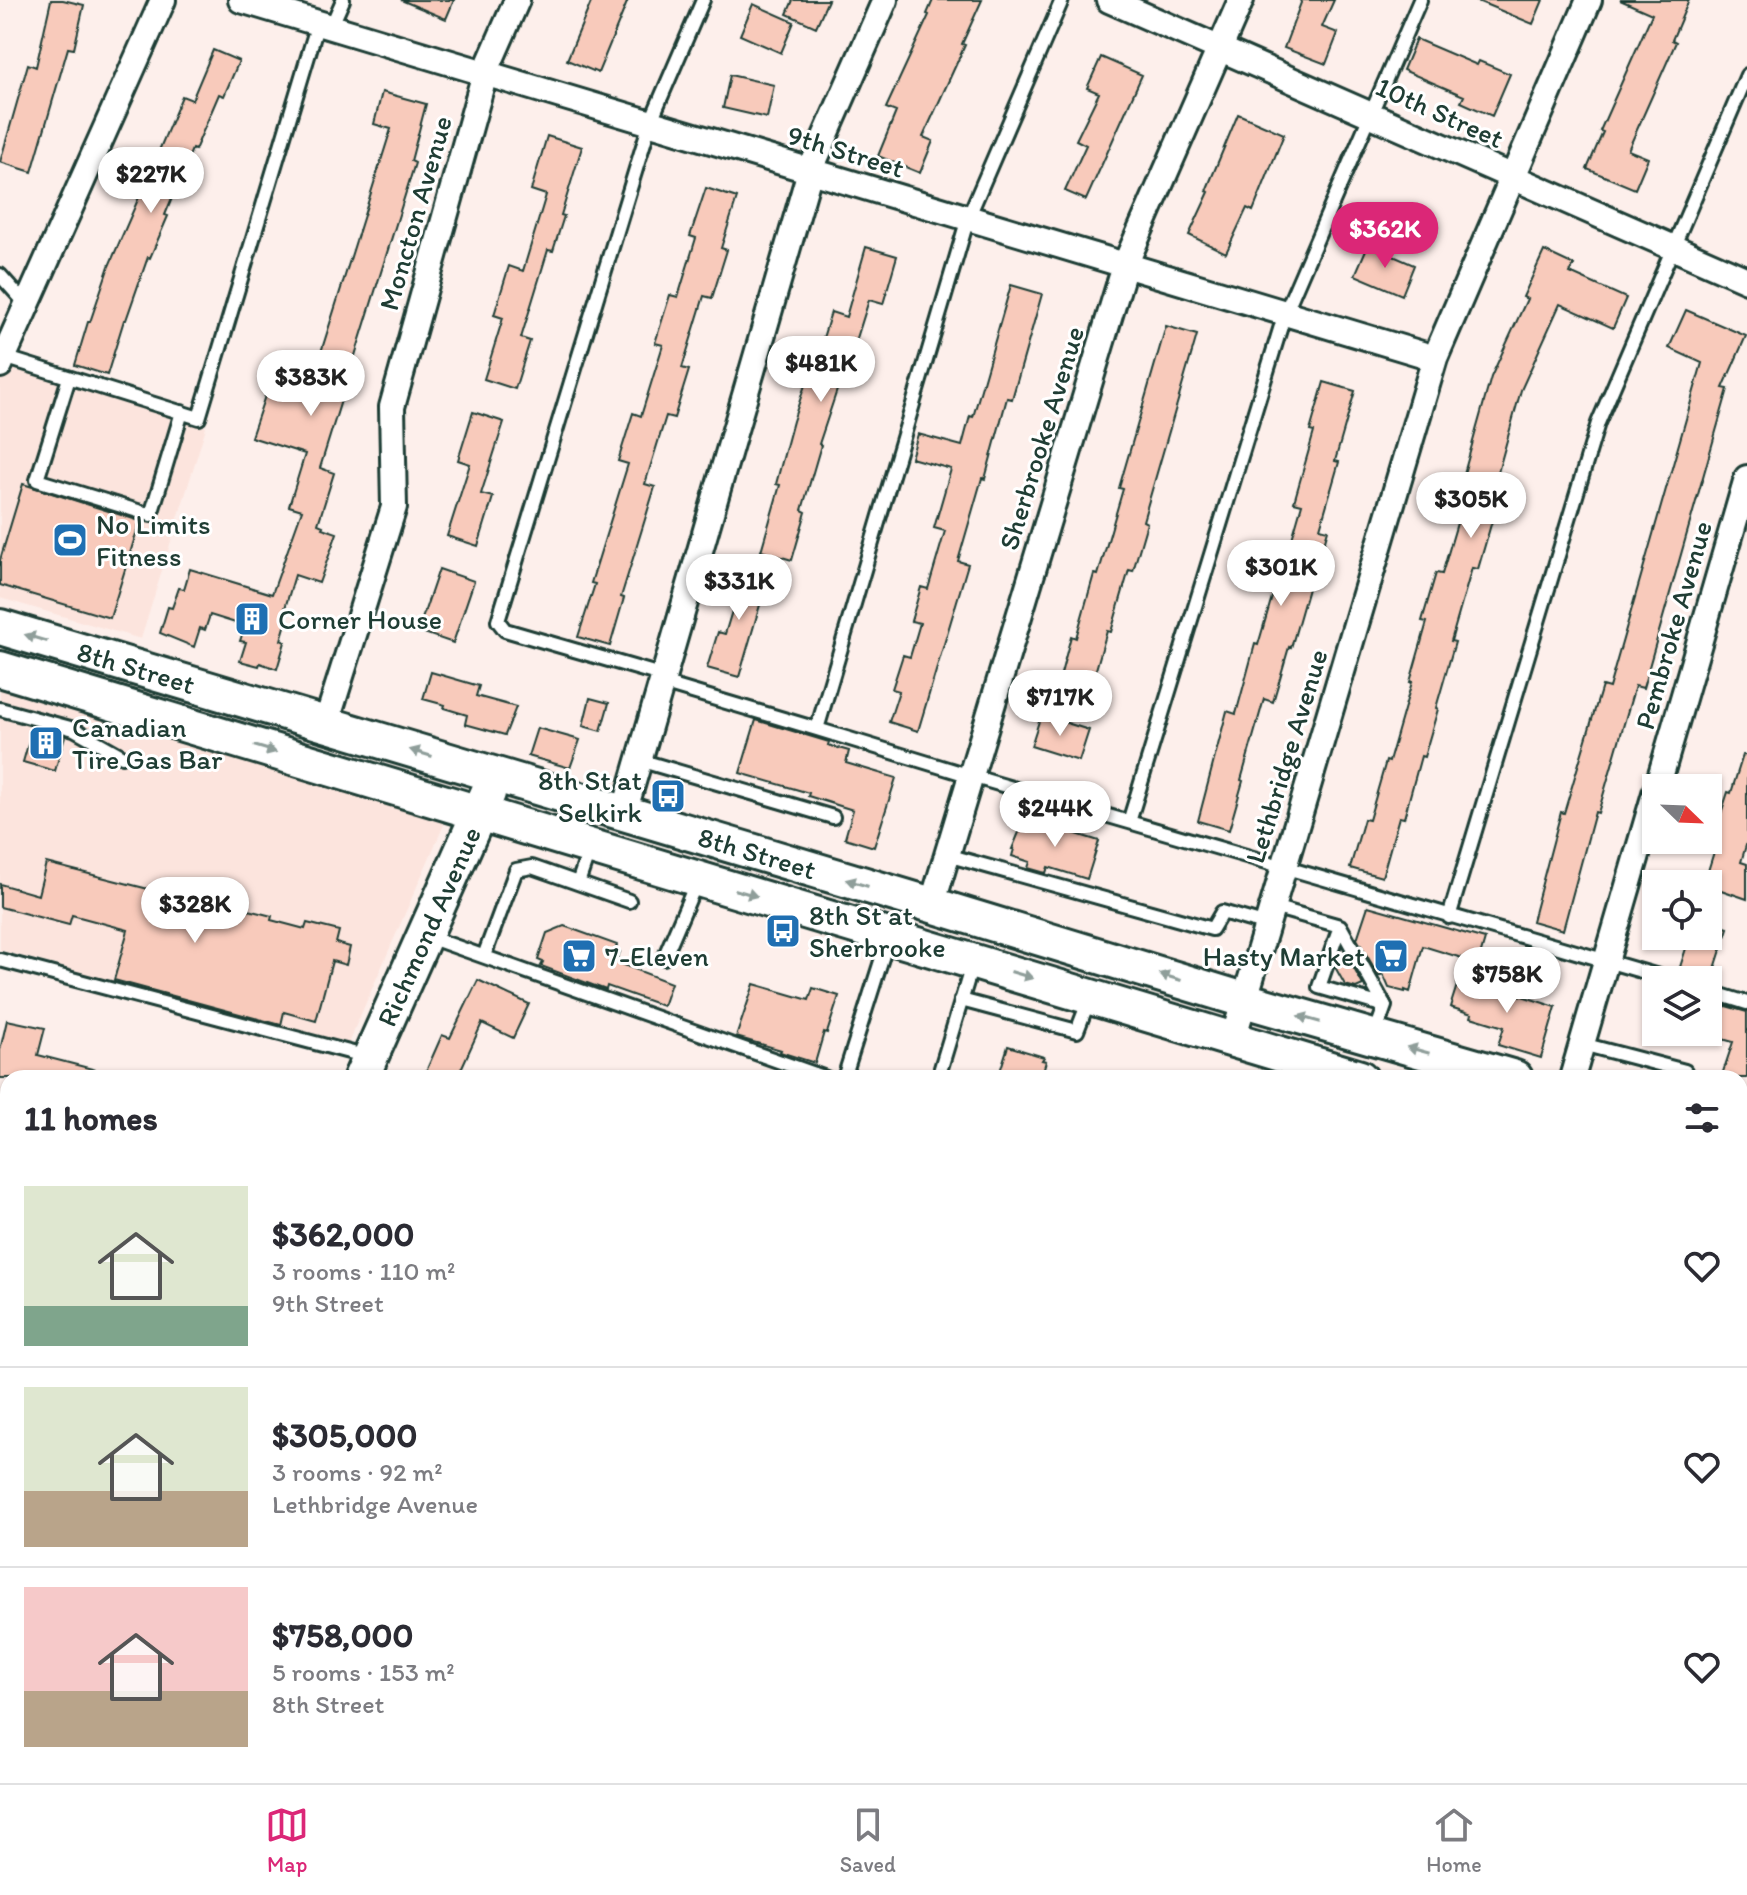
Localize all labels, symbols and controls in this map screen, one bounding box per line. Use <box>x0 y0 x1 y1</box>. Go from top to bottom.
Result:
street label: 10th Street <box>1371 69 1509 155</box>
street label: Moncton Avenue <box>371 112 459 314</box>
street label: 9th Street <box>784 117 908 185</box>
pin: $227K <box>95 147 207 215</box>
text: $227K <box>116 157 186 189</box>
pin: $362K <box>1329 202 1441 270</box>
text: $362K <box>1349 212 1421 244</box>
street label: Sherbrooke Avenue <box>991 322 1091 554</box>
pin: $481K <box>765 336 877 404</box>
text: $481K <box>785 346 857 378</box>
pin: $383K <box>255 350 367 418</box>
text: $383K <box>275 360 347 392</box>
pin: $305K <box>1415 472 1527 540</box>
text: $305K <box>1434 482 1508 514</box>
place label: No Limits Fitness <box>96 507 211 573</box>
street label: Pembroke Avenue <box>1627 517 1719 733</box>
sports icon: No Limits Fitness <box>51 521 89 559</box>
pin: $301K <box>1225 540 1337 608</box>
text: $301K <box>1245 550 1317 582</box>
pin: $331K <box>683 554 795 622</box>
text: $331K <box>704 564 774 596</box>
building icon: Corner House <box>233 600 271 638</box>
place label: Corner House <box>278 602 442 636</box>
one-way arrow <box>24 631 48 644</box>
street label: 8th Street <box>73 634 199 701</box>
street label: Lethbridge Avenue <box>1237 645 1335 867</box>
pin: $717K <box>1004 670 1116 738</box>
text: $717K <box>1026 680 1094 712</box>
place label: Canadian Tire Gas Bar <box>72 710 222 776</box>
building icon: Canadian Tire Gas Bar <box>27 724 65 762</box>
one-way arrow <box>253 743 277 756</box>
one-way arrow <box>408 746 432 759</box>
place label: 8th St at Selkirk <box>538 763 643 829</box>
north arrow <box>1642 774 1722 854</box>
map controls <box>1642 774 1722 1046</box>
bus stop icon: 8th St at Selkirk <box>649 777 687 815</box>
pin: $244K <box>999 781 1111 849</box>
text: $244K <box>1018 791 1092 823</box>
street label: 8th Street <box>694 819 820 886</box>
street label: Richmond Avenue <box>369 821 488 1032</box>
button: locate <box>1642 870 1722 950</box>
one-way arrow <box>845 876 869 889</box>
pin: $328K <box>139 877 251 945</box>
text: $328K <box>159 887 231 919</box>
one-way arrow <box>735 887 759 899</box>
place label: 8th St at Sherbrooke <box>809 898 946 964</box>
bus stop icon: 8th St at Sherbrooke <box>764 912 802 950</box>
supermarket icon: 7-Eleven <box>560 937 598 975</box>
supermarket icon: Hasty Market <box>1372 937 1410 975</box>
place label: 7-Eleven <box>605 939 709 973</box>
place label: Hasty Market <box>1203 939 1365 973</box>
pin: $758K <box>1451 947 1563 1015</box>
text: $758K <box>1472 957 1542 989</box>
button: layers <box>1642 966 1722 1046</box>
one-way arrow <box>1010 969 1034 982</box>
one-way arrow <box>1157 971 1181 983</box>
one-way arrow <box>1297 1012 1321 1025</box>
one-way arrow <box>1405 1043 1429 1056</box>
icon: filters <box>1680 1096 1724 1140</box>
text: 11 homes <box>24 1098 158 1139</box>
text: $362,000 <box>272 1214 415 1255</box>
icon: home <box>88 1218 184 1314</box>
icon: heart <box>1680 1244 1724 1288</box>
text: 3 rooms · 110 m² <box>272 1255 455 1287</box>
text: 9th Street <box>272 1287 384 1319</box>
text: $305,000 <box>272 1415 417 1456</box>
icon: home <box>88 1419 184 1515</box>
icon: heart <box>1680 1445 1724 1489</box>
text: 3 rooms · 92 m² <box>272 1456 443 1488</box>
text: Lethbridge Avenue <box>272 1488 478 1520</box>
text: $758,000 <box>272 1615 413 1656</box>
icon: home <box>88 1619 184 1715</box>
icon: heart <box>1680 1645 1724 1689</box>
text: 5 rooms · 153 m² <box>272 1656 455 1688</box>
text: 8th Street <box>272 1688 384 1720</box>
tab: Map <box>265 1803 309 1878</box>
tab: Saved <box>840 1803 896 1878</box>
tab: Home <box>1426 1803 1482 1878</box>

